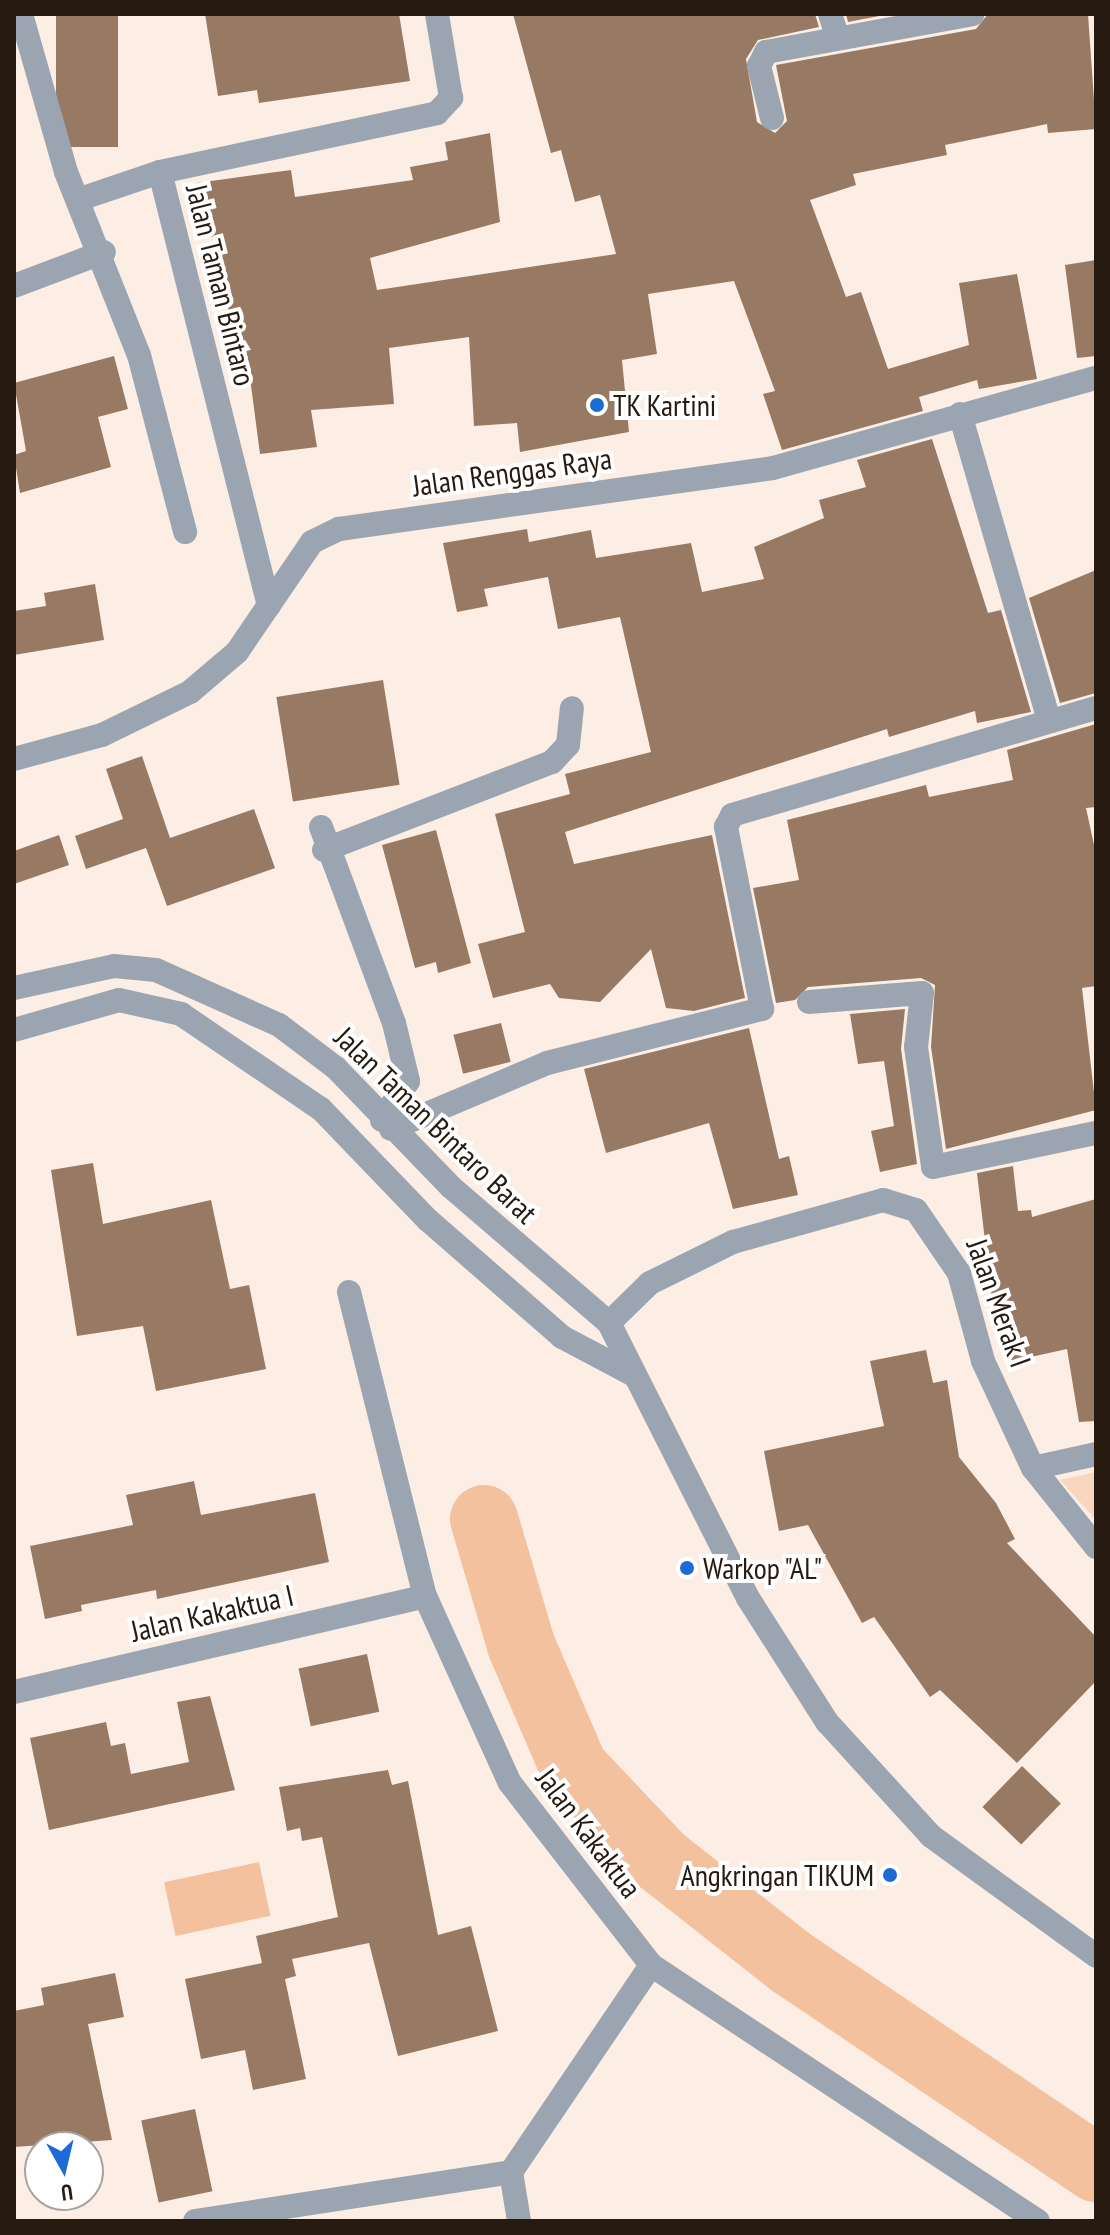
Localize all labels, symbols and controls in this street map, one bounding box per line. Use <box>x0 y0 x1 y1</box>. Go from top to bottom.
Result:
street label: Jalan Taman Bintaro <box>179 180 263 390</box>
place label: TK Kartini <box>613 387 717 423</box>
marker: TK Kartini <box>588 396 606 414</box>
street label: Jalan Renggas Raya <box>410 440 614 504</box>
street label: Jalan Taman Bintaro Barat <box>327 1019 545 1231</box>
street label: Jalan Merak I <box>959 1234 1039 1372</box>
place label: Warkop "AL" <box>703 1550 824 1586</box>
marker: Warkop "AL" <box>678 1559 696 1577</box>
street label: Jalan Kakaktua I <box>127 1577 297 1649</box>
street label: Jalan Kakaktua <box>529 1761 649 1905</box>
place label: Angkringan TIKUM <box>680 1857 874 1893</box>
marker: Angkringan TIKUM <box>881 1866 899 1884</box>
north arrow <box>24 2131 104 2211</box>
text: U <box>59 2178 75 2207</box>

